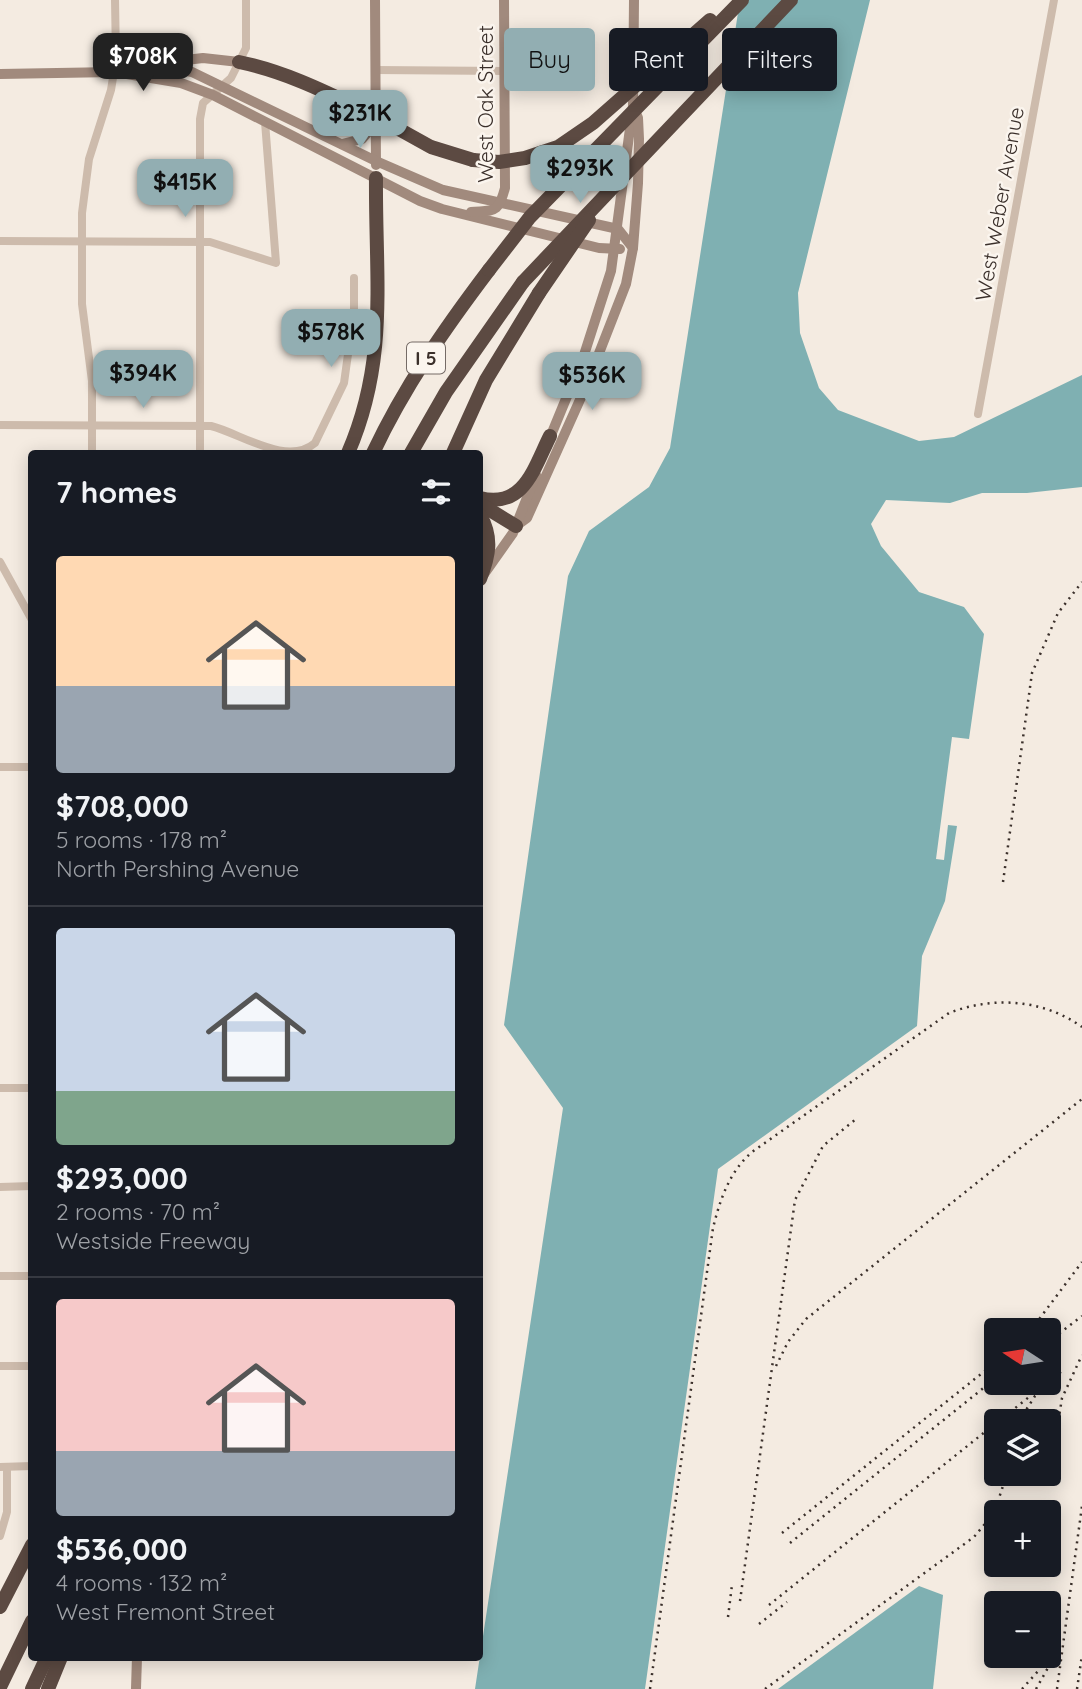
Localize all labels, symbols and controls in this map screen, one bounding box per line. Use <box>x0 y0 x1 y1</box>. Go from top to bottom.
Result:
street label: West Oak Street <box>472 25 498 183</box>
chip: Buy <box>504 28 595 91</box>
chip: Rent <box>609 28 708 91</box>
chip: Filters <box>722 28 837 91</box>
pin: $708K <box>94 34 192 93</box>
text: $708K <box>109 41 177 70</box>
pin: $231K <box>311 90 409 150</box>
text: $231K <box>328 98 392 127</box>
street label: West Weber Avenue <box>969 105 1029 303</box>
pin: $293K <box>531 146 629 205</box>
text: $293K <box>546 153 614 182</box>
pin: $415K <box>136 160 234 219</box>
text: $415K <box>153 167 217 196</box>
pin: $578K <box>282 310 380 369</box>
text: $578K <box>297 317 365 346</box>
road number: I 5 <box>407 342 445 374</box>
pin: $394K <box>94 350 192 410</box>
pin: $536K <box>543 352 641 412</box>
text: $394K <box>109 358 177 387</box>
text: $536K <box>558 360 626 389</box>
text: 7 homes <box>56 473 177 511</box>
icon: filters <box>417 473 455 511</box>
icon: home <box>193 602 319 728</box>
text: $708,000 <box>56 787 189 825</box>
text: 5 rooms · 178 m² <box>56 825 227 854</box>
text: North Pershing Avenue <box>56 854 299 883</box>
icon: home <box>193 974 319 1100</box>
text: $293,000 <box>56 1159 188 1197</box>
text: 2 rooms · 70 m² <box>56 1197 220 1226</box>
text: Westside Freeway <box>56 1226 250 1255</box>
north arrow <box>984 1318 1060 1395</box>
map controls <box>984 1318 1061 1668</box>
icon: home <box>193 1345 319 1471</box>
button: layers <box>984 1409 1061 1486</box>
button: + <box>984 1500 1061 1577</box>
text: $536,000 <box>56 1530 187 1568</box>
text: 4 rooms · 132 m² <box>56 1568 227 1597</box>
button: − <box>984 1591 1061 1668</box>
text: West Fremont Street <box>56 1597 275 1626</box>

